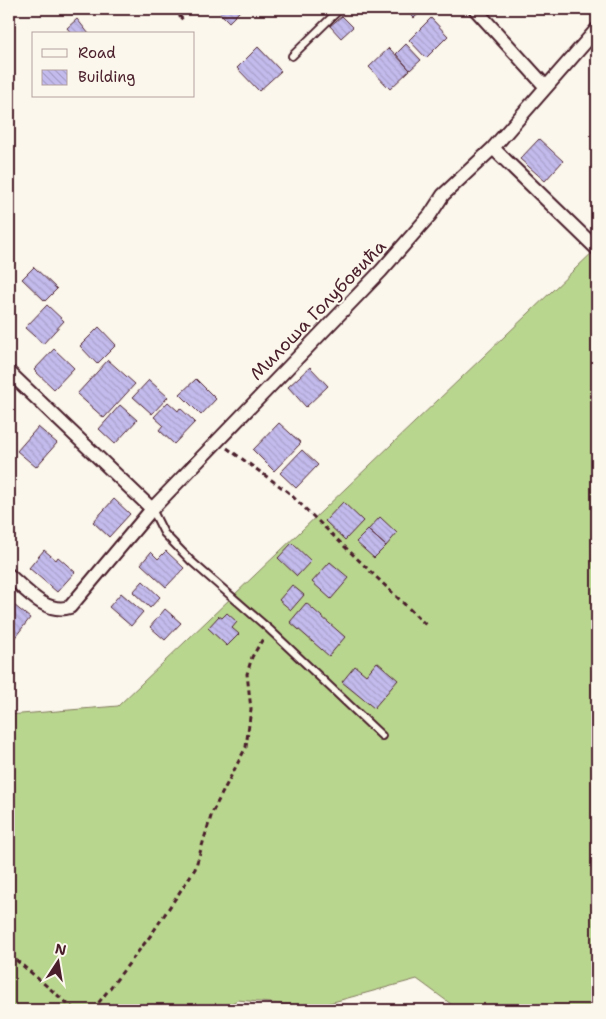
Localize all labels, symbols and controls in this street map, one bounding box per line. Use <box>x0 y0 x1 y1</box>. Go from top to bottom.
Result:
legend <box>32 32 195 98</box>
text: Road <box>78 43 116 63</box>
text: Building <box>78 67 135 87</box>
street label: Милоша Голубовића <box>245 235 391 385</box>
north arrow <box>32 936 82 986</box>
text: N <box>53 939 68 959</box>

